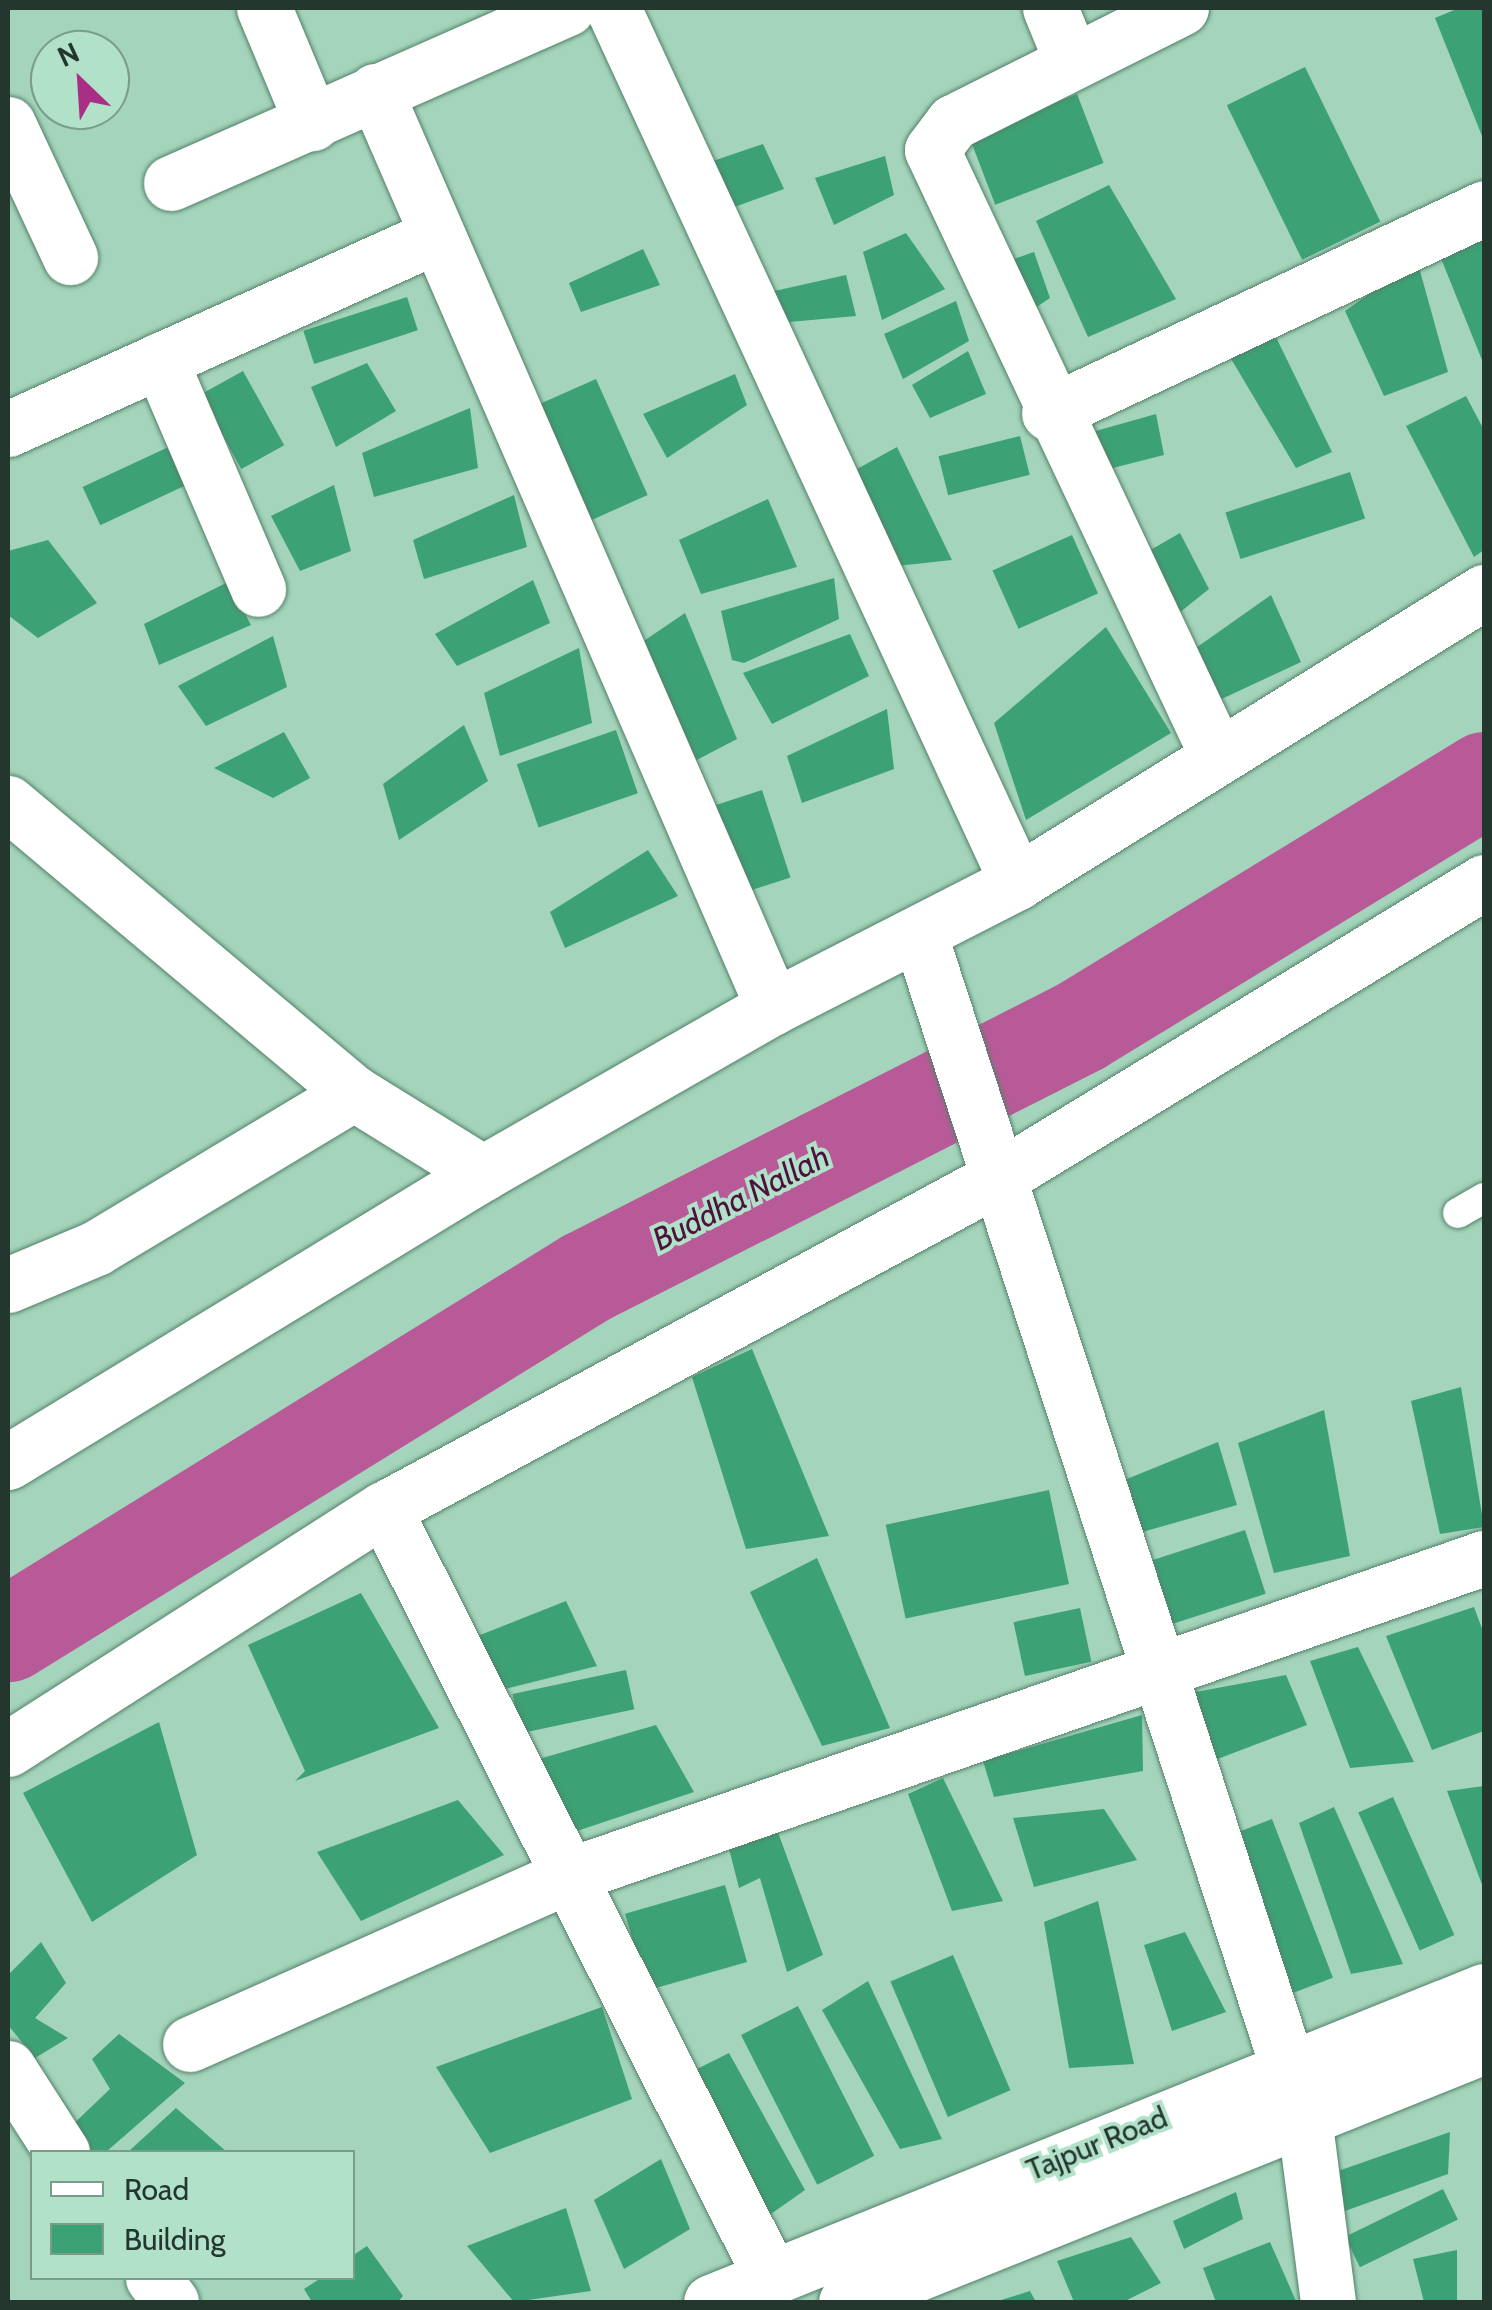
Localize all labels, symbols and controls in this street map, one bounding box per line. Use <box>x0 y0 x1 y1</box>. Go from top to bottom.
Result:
north arrow <box>30 30 130 130</box>
text: N <box>52 35 84 74</box>
water label: Buddha Nallah <box>646 1137 836 1259</box>
street label: Tajpur Road <box>1021 2099 1173 2189</box>
legend <box>30 2150 355 2280</box>
text: Road <box>124 2171 189 2208</box>
text: Building <box>124 2221 226 2258</box>

